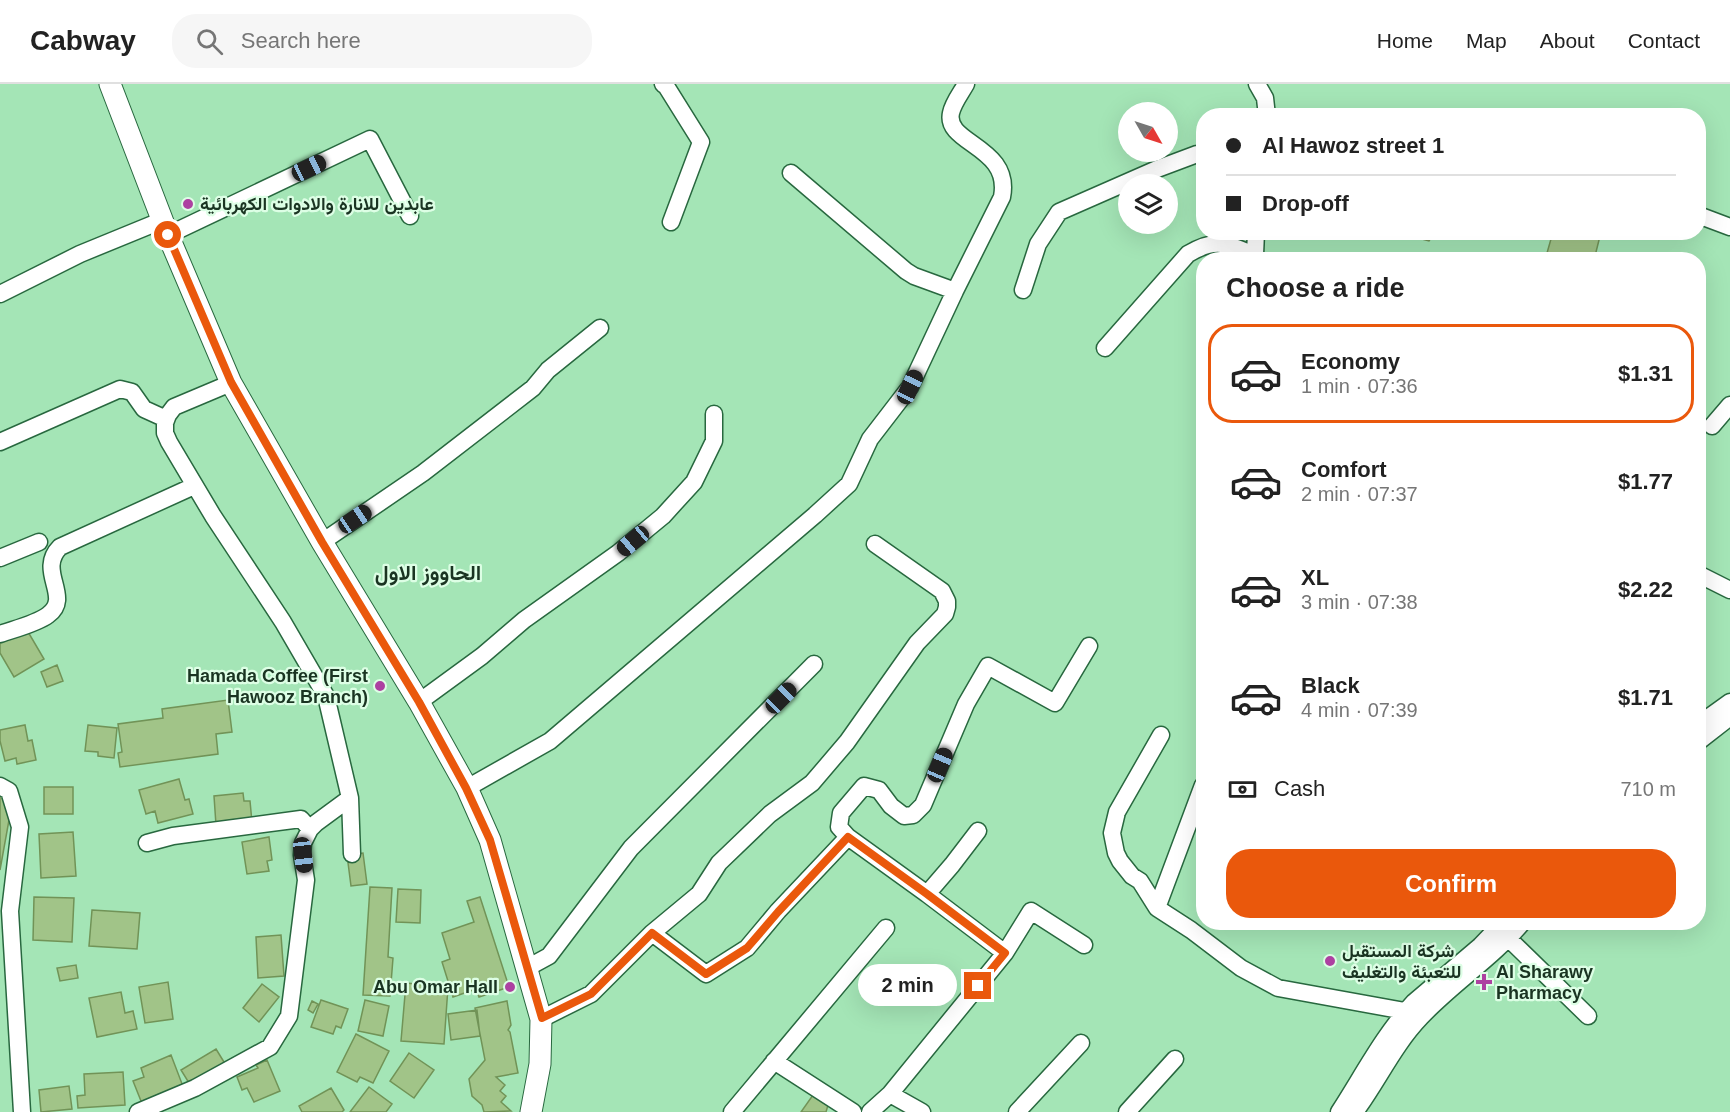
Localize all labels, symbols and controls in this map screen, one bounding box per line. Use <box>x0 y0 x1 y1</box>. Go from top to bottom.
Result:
search box <box>172 14 592 68</box>
text: Cabway <box>30 25 136 56</box>
icon: search <box>193 25 226 58</box>
text: Search here <box>241 28 361 53</box>
text: Home <box>1377 29 1433 52</box>
text: Map <box>1466 29 1507 52</box>
text: About <box>1540 29 1595 52</box>
text: Contact <box>1628 29 1700 52</box>
north arrow <box>1118 102 1178 162</box>
map controls <box>1118 102 1178 234</box>
text: Al Hawoz street 1 <box>1262 133 1444 158</box>
car <box>289 152 329 184</box>
button: layers <box>1118 174 1178 234</box>
text: Drop-off <box>1262 191 1349 216</box>
place label: عابدين للانارة والادوات الكهربائية <box>200 194 434 215</box>
marker: عابدين للانارة والادوات الكهربائية <box>181 197 195 211</box>
route start <box>154 221 181 248</box>
text: Choose a ride <box>1226 273 1405 303</box>
icon: car <box>1229 347 1283 401</box>
text: Economy <box>1301 349 1400 374</box>
text: $1.31 <box>1618 361 1673 386</box>
car <box>894 367 926 407</box>
text: 1 min · 07:36 <box>1301 375 1418 397</box>
icon: car <box>1229 455 1283 509</box>
text: Comfort <box>1301 457 1387 482</box>
text: $1.77 <box>1618 469 1673 494</box>
text: 2 min · 07:37 <box>1301 483 1418 505</box>
car <box>335 501 375 537</box>
car <box>613 523 653 559</box>
district label: الحاووز الاول <box>375 561 481 586</box>
icon: car <box>1229 563 1283 617</box>
text: XL <box>1301 565 1329 590</box>
text: $2.22 <box>1618 577 1673 602</box>
text: 3 min · 07:38 <box>1301 591 1418 613</box>
place label: Hamada Coffee (First Hawooz Branch) <box>187 666 368 707</box>
icon: car <box>1229 671 1283 725</box>
text: Black <box>1301 673 1360 698</box>
marker: Hamada Coffee (First Hawooz Branch) <box>373 679 387 693</box>
car <box>762 679 800 717</box>
text: $1.71 <box>1618 685 1673 710</box>
text: 4 min · 07:39 <box>1301 699 1418 721</box>
car <box>925 745 955 785</box>
icon: cash <box>1226 773 1259 806</box>
text: Cash <box>1274 776 1325 801</box>
text: 710 m <box>1620 778 1676 800</box>
car <box>292 836 314 874</box>
button: Confirm <box>1226 849 1676 918</box>
place label: شركة المستقبل للتعبئة والتغليف <box>1342 941 1462 983</box>
marker: شركة المستقبل للتعبئة والتغليف <box>1323 954 1337 968</box>
place label: Al Sharawy Pharmacy <box>1496 962 1593 1003</box>
callout: 2 min <box>858 965 957 1007</box>
route end <box>964 972 991 999</box>
text: 2 min <box>881 974 934 996</box>
marker: Al Sharawy Pharmacy <box>1477 975 1491 989</box>
place label: Abu Omar Hall <box>373 977 498 997</box>
marker: Abu Omar Hall <box>503 980 517 994</box>

